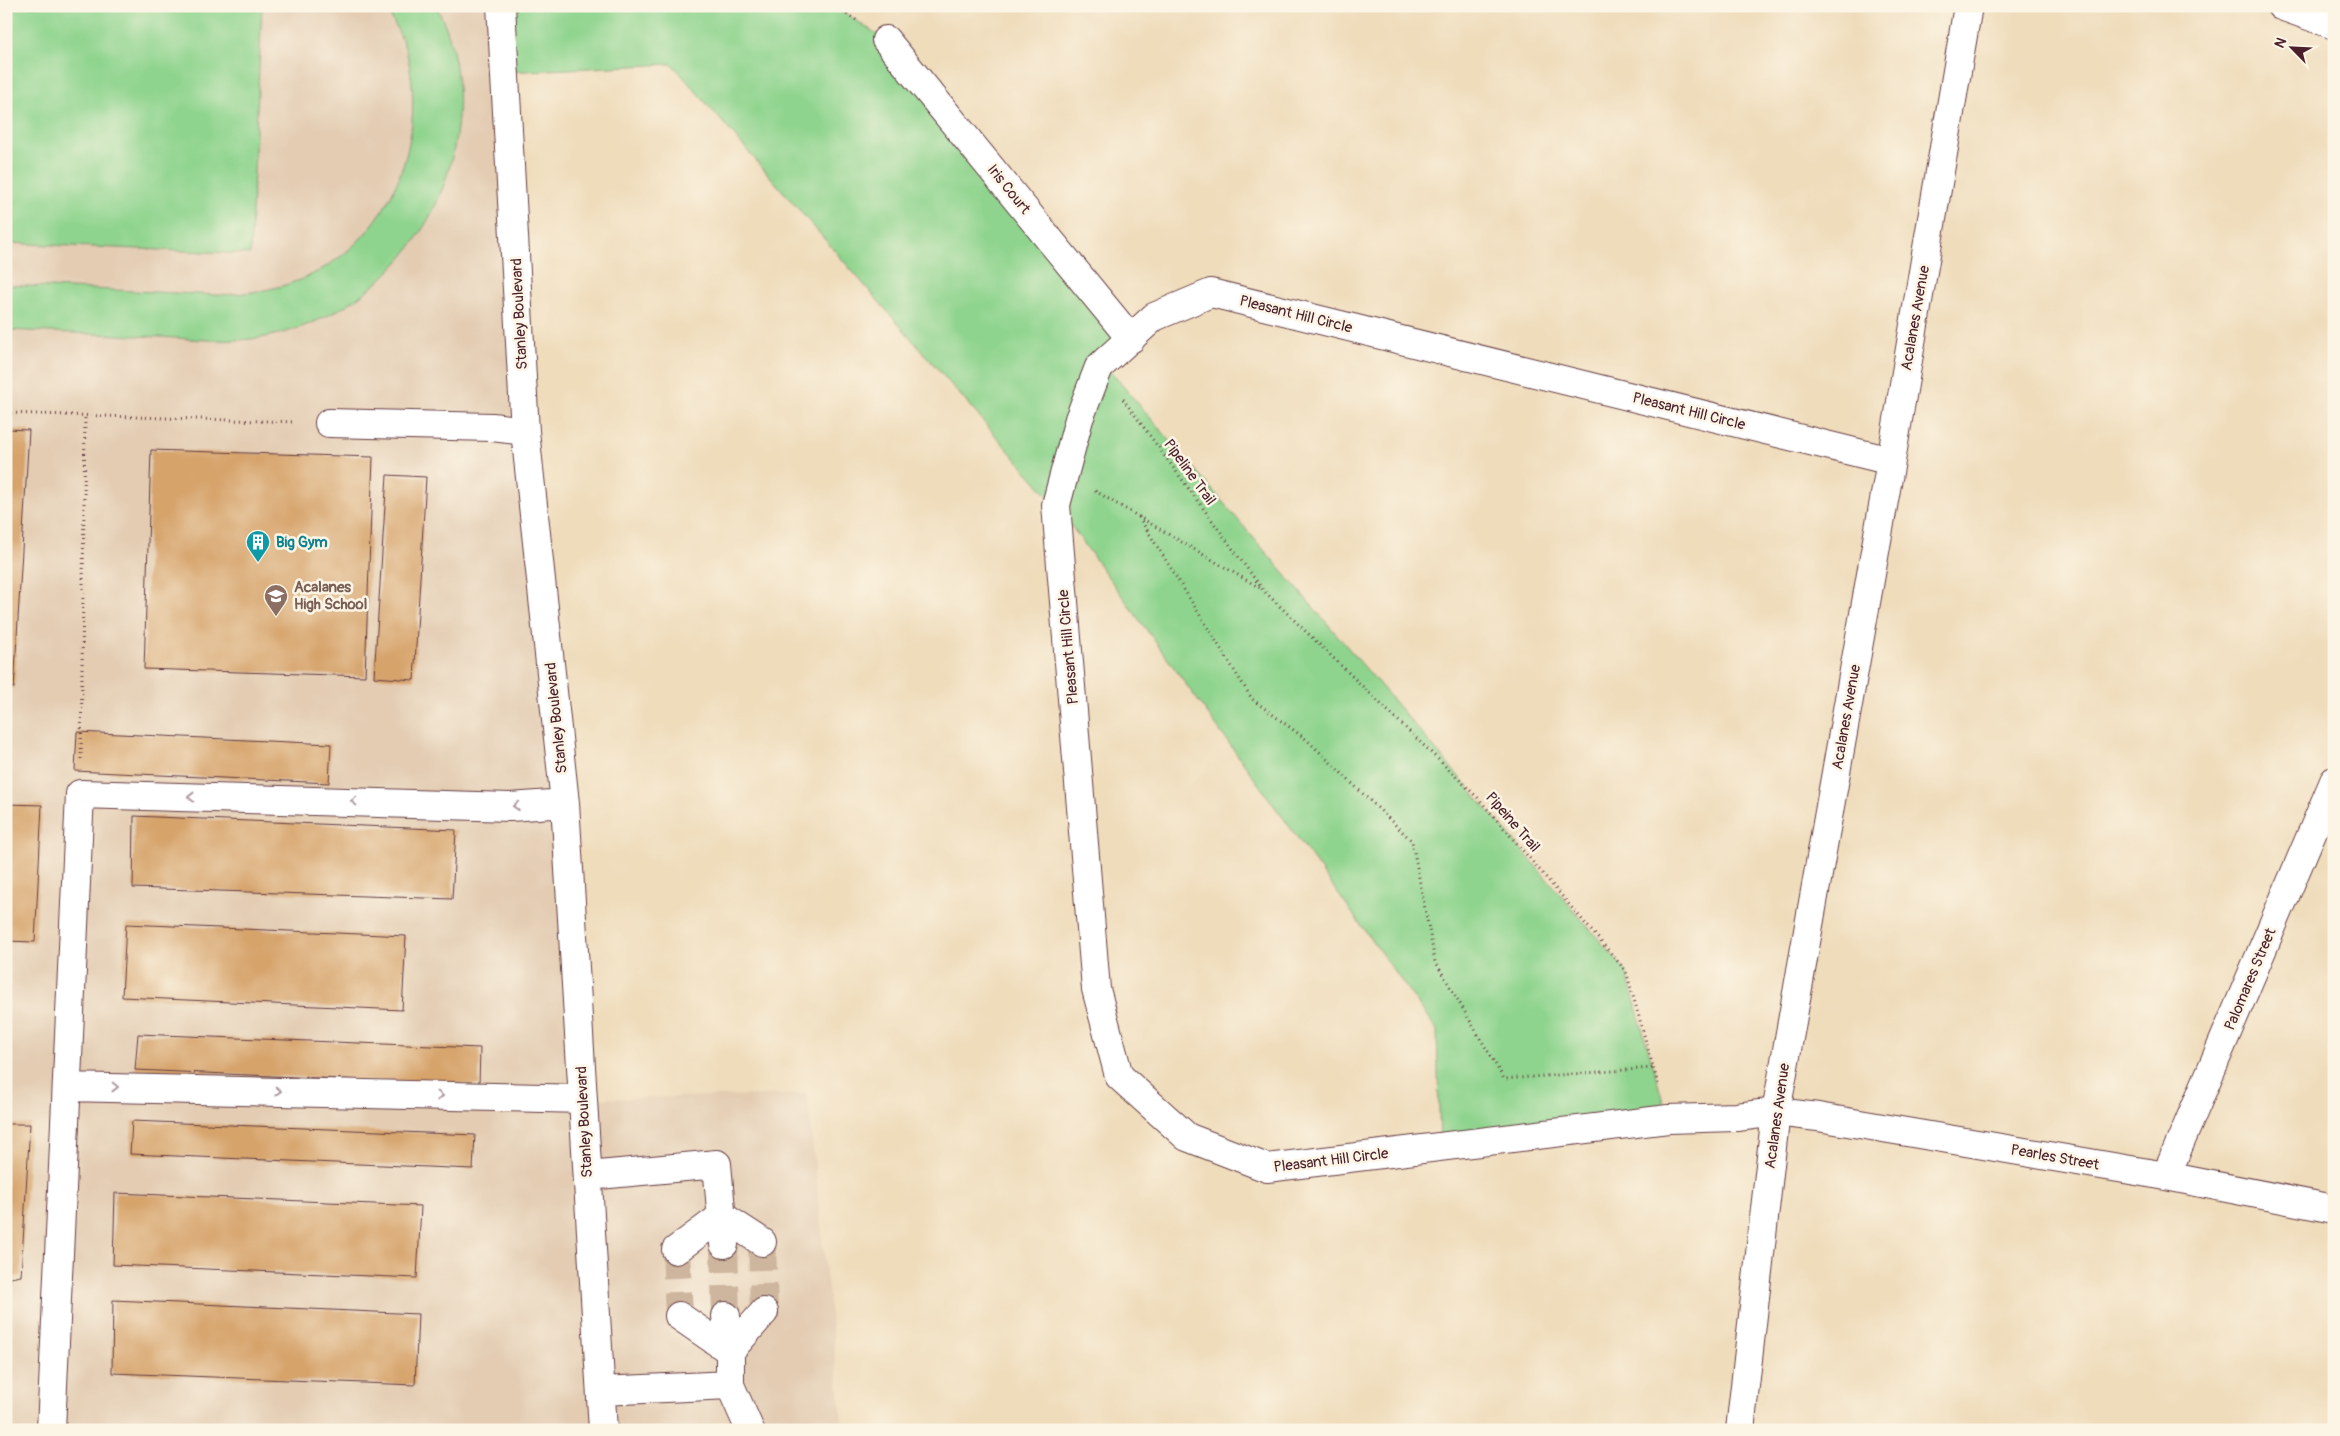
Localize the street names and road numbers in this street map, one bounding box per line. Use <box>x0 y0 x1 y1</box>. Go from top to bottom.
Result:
street label: Iris Court <box>983 161 1035 219</box>
street label: Stanley Boulevard <box>507 258 532 370</box>
street label: Acalanes Avenue <box>1897 263 1934 372</box>
street label: Pleasant Hill Circle <box>1238 291 1355 338</box>
street label: Pleasant Hill Circle <box>1631 388 1748 435</box>
street label: Pipeline Trail <box>1159 436 1220 509</box>
street label: Pleasant Hill Circle <box>1054 588 1083 705</box>
street label: Stanley Boulevard <box>541 661 572 774</box>
street label: Acalanes Avenue <box>1828 662 1865 771</box>
street label: Pipeine Trail <box>1481 788 1544 856</box>
street label: Palomares Street <box>2220 924 2281 1033</box>
street label: Acalanes Avenue <box>1761 1061 1794 1170</box>
street label: Stanley Boulevard <box>572 1066 597 1178</box>
street label: Pearles Street <box>2009 1140 2102 1175</box>
street label: Pleasant Hill Circle <box>1273 1144 1390 1177</box>

